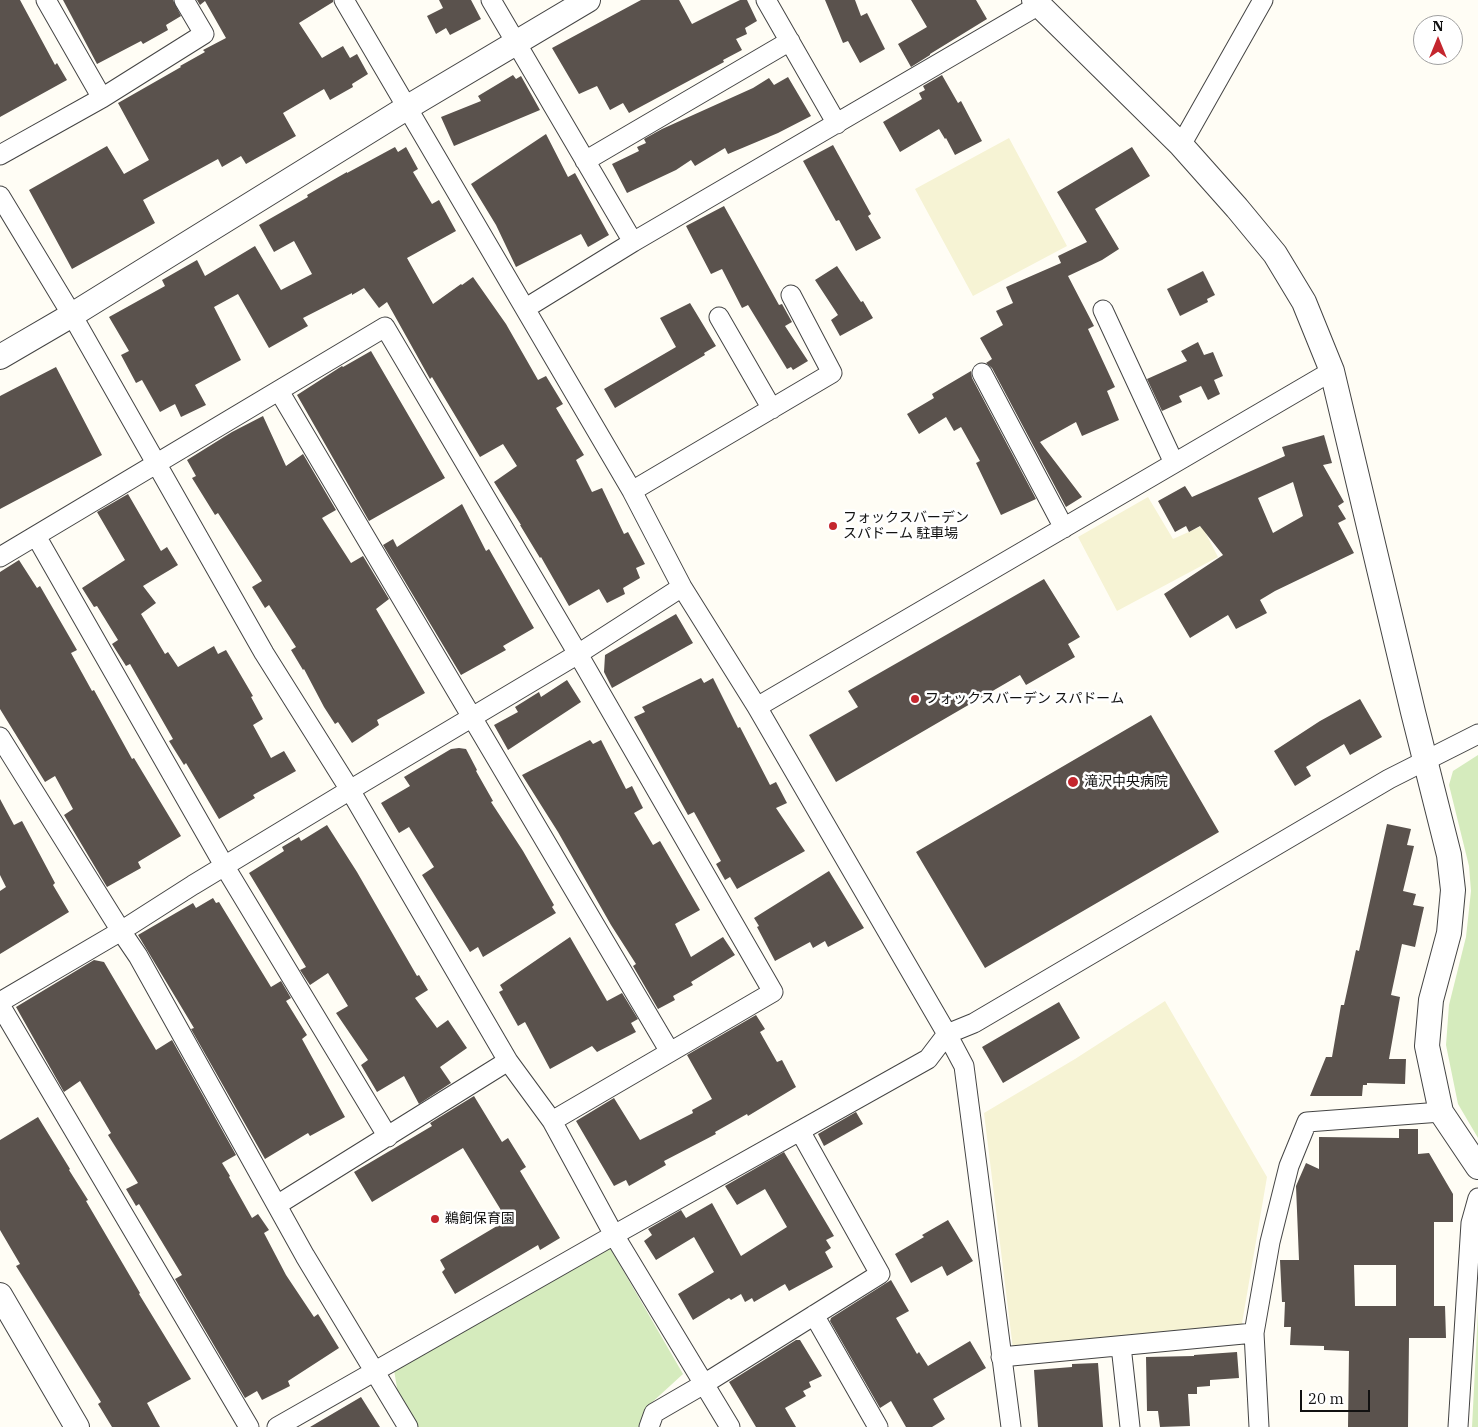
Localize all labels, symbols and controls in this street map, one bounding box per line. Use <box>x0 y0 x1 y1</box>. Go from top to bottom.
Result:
north arrow <box>1413 15 1463 65</box>
text: N <box>1432 17 1444 35</box>
place label: フォックスバーデン スパドーム 駐車場 <box>843 510 969 542</box>
marker: フォックスバーデン スパドーム 駐車場 <box>827 520 839 532</box>
place label: フォックスバーデン スパドーム <box>925 691 1124 707</box>
marker: フォックスバーデン スパドーム <box>909 693 921 705</box>
place label: 滝沢中央病院 <box>1084 774 1168 790</box>
marker: 滝沢中央病院 <box>1066 775 1080 789</box>
place label: 鵜飼保育園 <box>445 1211 515 1227</box>
marker: 鵜飼保育園 <box>429 1213 441 1225</box>
scale bar <box>1303 1380 1373 1412</box>
text: 20 m <box>1308 1389 1344 1408</box>

